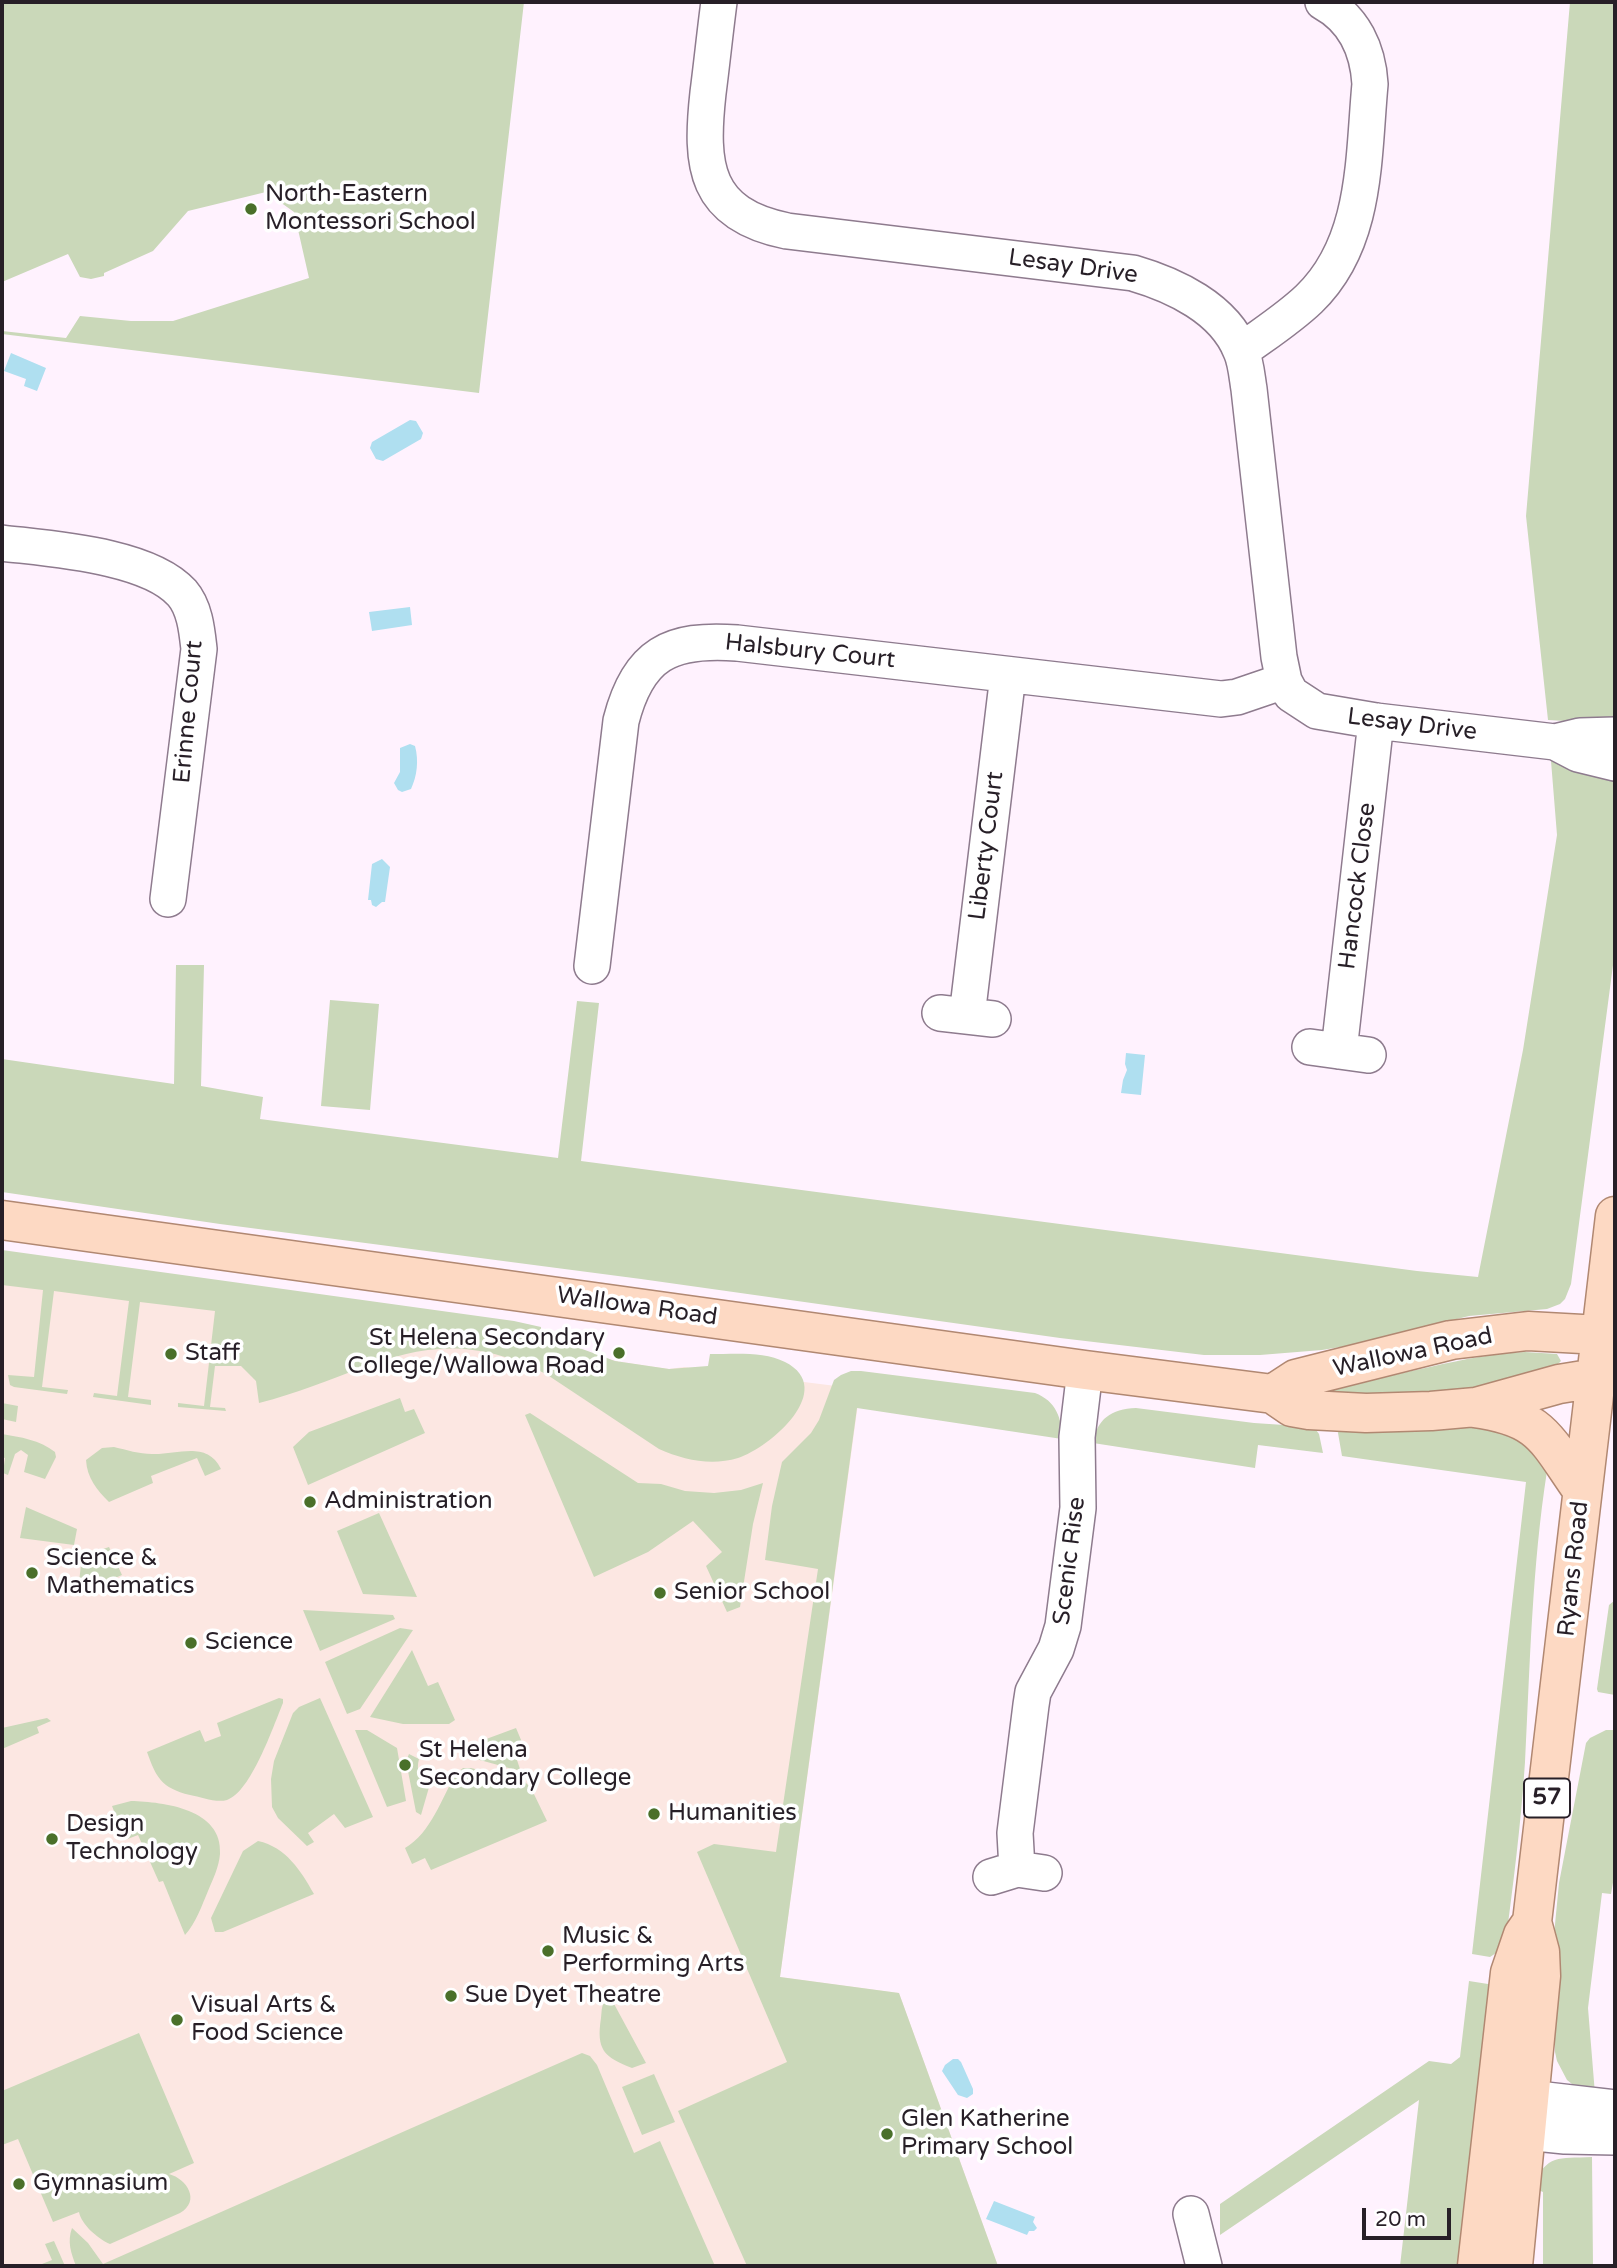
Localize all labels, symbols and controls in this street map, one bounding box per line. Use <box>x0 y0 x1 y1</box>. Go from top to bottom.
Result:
place label: North-Eastern Montessori School <box>265 181 476 237</box>
marker: North-Eastern Montessori School <box>243 201 259 217</box>
street label: Lesay Drive <box>1006 244 1140 290</box>
street label: Halsbury Court <box>723 629 897 675</box>
street label: Erinne Court <box>168 639 210 785</box>
street label: Lesay Drive <box>1346 703 1478 747</box>
street label: Liberty Court <box>964 770 1010 922</box>
street label: Hancock Close <box>1333 801 1383 971</box>
street label: Wallowa Road <box>555 1281 719 1333</box>
street label: Wallowa Road <box>1331 1322 1495 1384</box>
place label: St Helena Secondary College/Wallowa Road <box>347 1325 605 1381</box>
place label: Staff <box>185 1340 240 1368</box>
marker: St Helena Secondary College/Wallowa Road <box>611 1345 627 1361</box>
marker: Staff <box>163 1346 179 1362</box>
place label: Administration <box>324 1488 493 1516</box>
marker: Administration <box>302 1494 318 1510</box>
street label: Scenic Rise <box>1048 1495 1092 1627</box>
street label: Ryans Road <box>1553 1500 1595 1638</box>
place label: Science & Mathematics <box>46 1545 194 1601</box>
marker: Science & Mathematics <box>24 1565 40 1581</box>
place label: Senior School <box>674 1579 830 1607</box>
marker: Senior School <box>652 1585 668 1601</box>
place label: Science <box>205 1629 293 1657</box>
marker: Science <box>183 1635 199 1651</box>
place label: St Helena Secondary College <box>419 1737 631 1793</box>
marker: St Helena Secondary College <box>397 1757 413 1773</box>
road number: 57 <box>1524 1778 1570 1817</box>
place label: Humanities <box>668 1800 797 1828</box>
marker: Humanities <box>646 1806 662 1822</box>
place label: Design Technology <box>66 1811 198 1867</box>
marker: Design Technology <box>44 1831 60 1847</box>
place label: Music & Performing Arts <box>562 1923 744 1979</box>
marker: Music & Performing Arts <box>540 1943 556 1959</box>
place label: Sue Dyet Theatre <box>465 1982 661 2010</box>
marker: Sue Dyet Theatre <box>443 1988 459 2004</box>
place label: Visual Arts & Food Science <box>191 1992 343 2048</box>
marker: Visual Arts & Food Science <box>169 2012 185 2028</box>
place label: Glen Katherine Primary School <box>901 2106 1073 2162</box>
marker: Glen Katherine Primary School <box>879 2126 895 2142</box>
place label: Gymnasium <box>33 2170 168 2198</box>
marker: Gymnasium <box>11 2176 27 2192</box>
scale bar <box>1365 2194 1454 2238</box>
text: 20 m <box>1375 2207 1426 2232</box>

